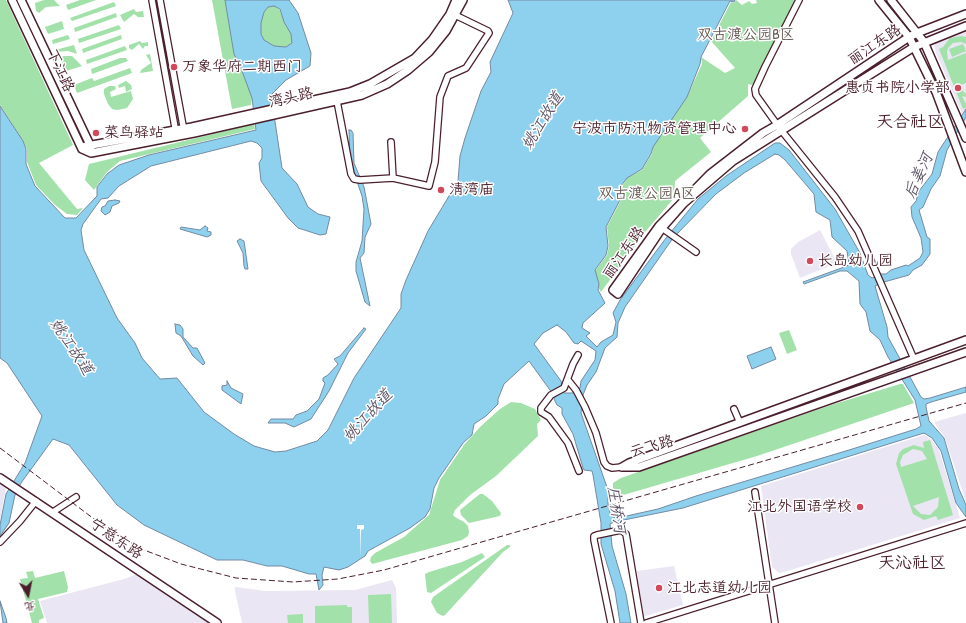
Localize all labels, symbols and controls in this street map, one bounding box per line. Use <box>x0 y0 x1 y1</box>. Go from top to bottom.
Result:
street label: 丽江东路 <box>845 21 905 69</box>
park label: 双古渡公园B区 <box>697 26 795 44</box>
street label: 下江路 <box>42 47 78 95</box>
place label: 万象华府二期西门 <box>182 58 302 76</box>
marker: 万象华府二期西门 <box>169 62 179 72</box>
place label: 惠贞书院小学部 <box>845 79 950 97</box>
marker: 惠贞书院小学部 <box>953 83 963 93</box>
street label: 湾头路 <box>267 84 315 112</box>
water label: 姚江故道 <box>518 89 568 153</box>
district label: 天合社区 <box>876 112 944 132</box>
place label: 宁波市防汛物资管理中心 <box>572 120 737 138</box>
place label: 菜鸟驿站 <box>104 124 164 142</box>
marker: 宁波市防汛物资管理中心 <box>740 124 750 134</box>
marker: 菜鸟驿站 <box>91 128 101 138</box>
water label: 后姜河 <box>900 150 938 202</box>
place label: 清湾庙 <box>449 181 494 199</box>
marker: 清湾庙 <box>436 185 446 195</box>
park label: 双古渡公园A区 <box>598 185 696 203</box>
street label: 丽江东路 <box>599 223 649 283</box>
place label: 长岛幼儿园 <box>818 252 893 270</box>
marker: 长岛幼儿园 <box>805 256 815 266</box>
water label: 姚江故道 <box>45 315 97 379</box>
water label: 姚江故道 <box>339 386 397 446</box>
street label: 云飞路 <box>628 432 676 462</box>
water label: 庄桥河 <box>603 485 629 535</box>
place label: 江北外国语学校 <box>747 498 852 516</box>
marker: 江北外国语学校 <box>855 502 865 512</box>
street label: 宁慈东路 <box>86 515 146 563</box>
district label: 天沁社区 <box>878 553 946 573</box>
north arrow <box>8 575 48 615</box>
place label: 江北志道幼儿园 <box>667 579 772 597</box>
marker: 江北志道幼儿园 <box>654 583 664 593</box>
text: 北 <box>23 599 37 615</box>

